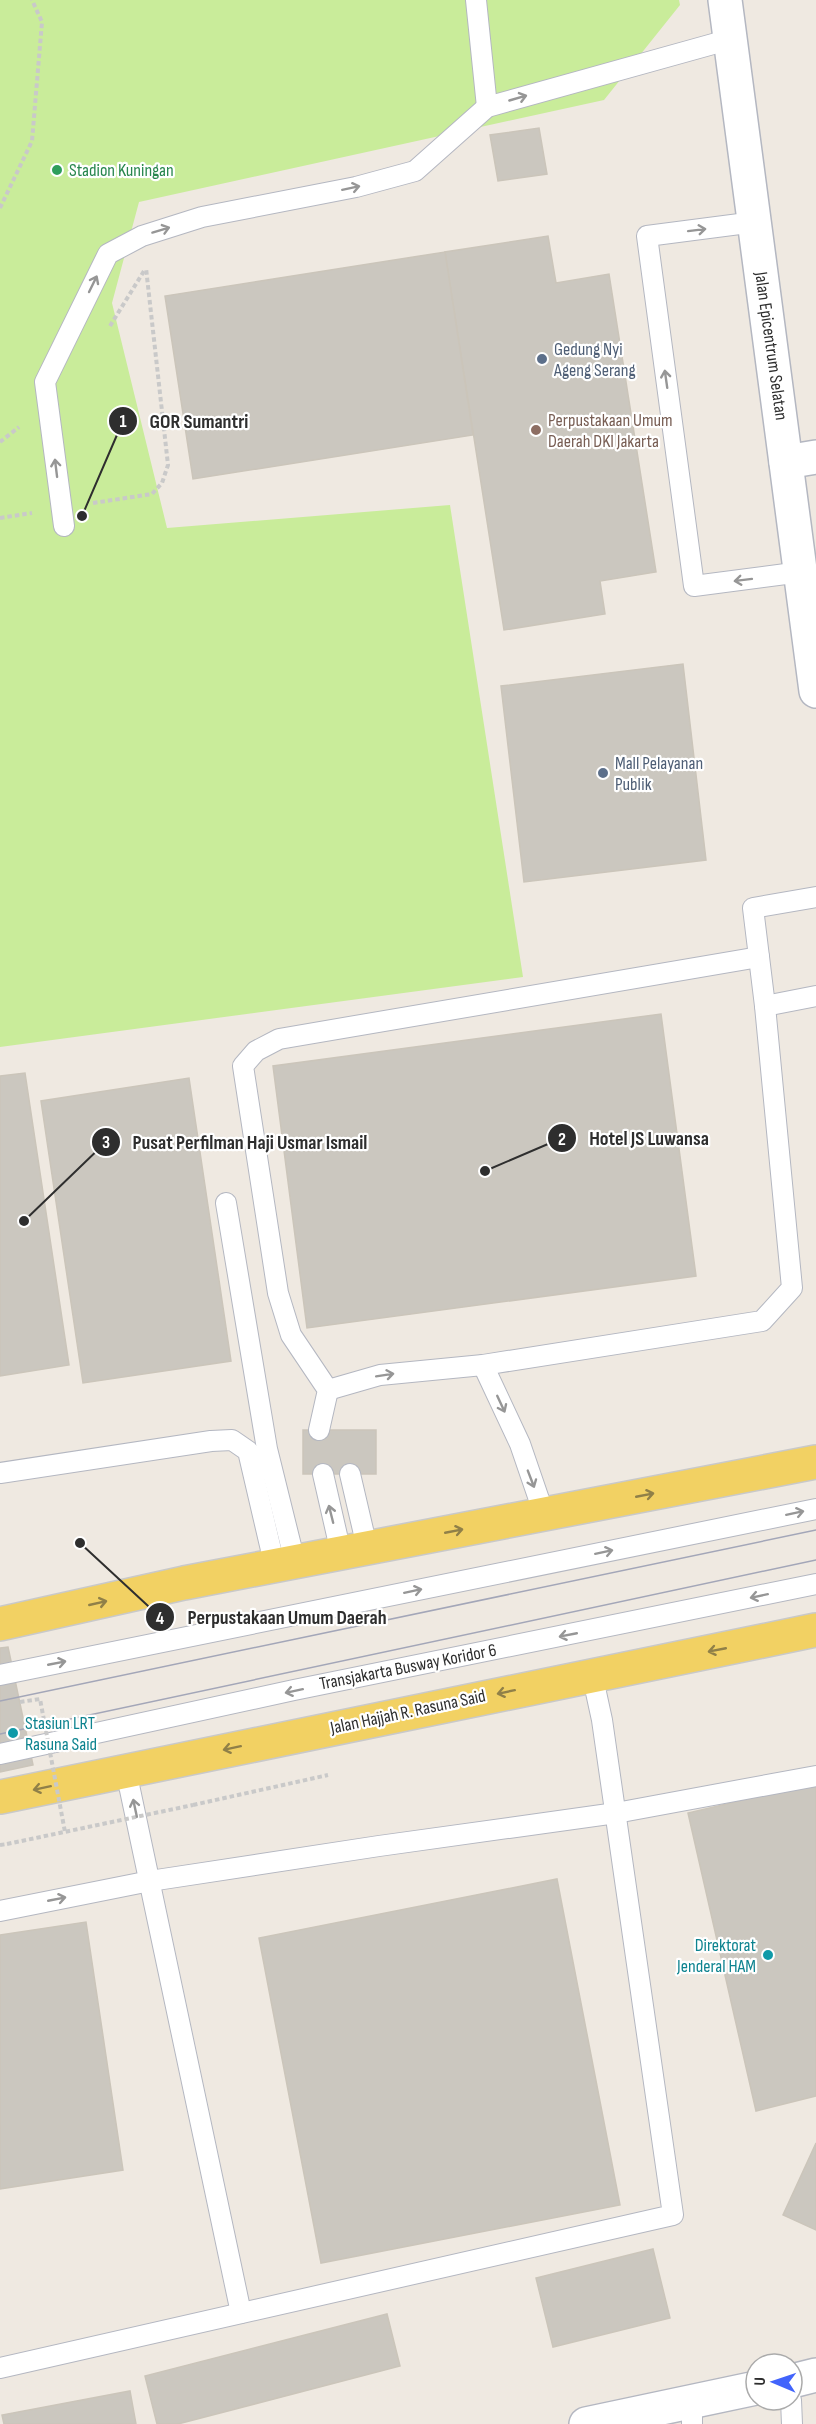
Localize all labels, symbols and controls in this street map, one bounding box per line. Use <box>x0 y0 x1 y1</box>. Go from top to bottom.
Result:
one-way arrow <box>508 92 527 103</box>
place label: Stadion Kuningan <box>69 160 174 181</box>
marker: Stadion Kuningan <box>50 163 64 177</box>
one-way arrow <box>341 182 360 193</box>
one-way arrow <box>151 224 170 235</box>
one-way arrow <box>686 224 706 235</box>
street label: Jalan Epicentrum Selatan <box>750 269 792 422</box>
one-way arrow <box>87 276 99 294</box>
place label: Gedung Nyi Ageng Serang <box>553 339 636 381</box>
marker: Gedung Nyi Ageng Serang <box>535 352 549 366</box>
one-way arrow <box>660 370 671 390</box>
callout: GOR Sumantri <box>108 402 260 440</box>
text: GOR Sumantri <box>150 410 248 434</box>
place label: Perpustakaan Umum Daerah DKI Jakarta <box>548 410 673 452</box>
text: 1 <box>119 411 127 432</box>
marker: Perpustakaan Umum Daerah DKI Jakarta <box>529 423 543 437</box>
one-way arrow <box>51 458 62 478</box>
one-way arrow <box>733 575 753 586</box>
place label: Mall Pelayanan Publik <box>615 753 703 795</box>
marker: Mall Pelayanan Publik <box>596 766 610 780</box>
callout: Hotel JS Luwansa <box>547 1119 721 1157</box>
callout: Pusat Perfilman Haji Usmar Ismail <box>91 1123 380 1161</box>
text: Hotel JS Luwansa <box>589 1127 709 1151</box>
text: 2 <box>558 1129 566 1150</box>
text: Pusat Perfilman Haji Usmar Ismail <box>133 1131 367 1155</box>
text: 3 <box>102 1132 110 1153</box>
one-way arrow <box>374 1370 394 1381</box>
one-way arrow <box>496 1395 508 1413</box>
one-way arrow <box>526 1469 537 1488</box>
one-way arrow <box>635 1489 655 1500</box>
one-way arrow <box>325 1504 337 1523</box>
one-way arrow <box>785 1507 805 1518</box>
one-way arrow <box>444 1525 463 1536</box>
one-way arrow <box>594 1546 613 1558</box>
one-way arrow <box>403 1585 422 1597</box>
one-way arrow <box>750 1591 769 1602</box>
one-way arrow <box>88 1597 107 1609</box>
callout: Perpustakaan Umum Daerah <box>145 1598 398 1636</box>
text: Perpustakaan Umum Daerah <box>187 1606 387 1630</box>
text: 4 <box>156 1608 165 1629</box>
one-way arrow <box>558 1630 578 1641</box>
street label: Transjakarta Busway Koridor 6 <box>318 1640 498 1694</box>
one-way arrow <box>708 1644 727 1656</box>
one-way arrow <box>47 1657 67 1668</box>
one-way arrow <box>285 1685 304 1697</box>
street label: Jalan Hajjah R. Rasuna Said <box>328 1685 487 1739</box>
one-way arrow <box>496 1687 516 1698</box>
place label: Stasiun LRT Rasuna Said <box>25 1713 97 1755</box>
marker: Stasiun LRT Rasuna Said <box>6 1726 20 1740</box>
one-way arrow <box>223 1743 243 1754</box>
one-way arrow <box>32 1783 52 1794</box>
one-way arrow <box>129 1799 140 1818</box>
one-way arrow <box>47 1893 67 1904</box>
place label: Direktorat Jenderal HAM <box>676 1935 757 1977</box>
marker: Direktorat Jenderal HAM <box>761 1948 775 1962</box>
north arrow <box>744 2352 804 2412</box>
text: U <box>751 2377 770 2386</box>

